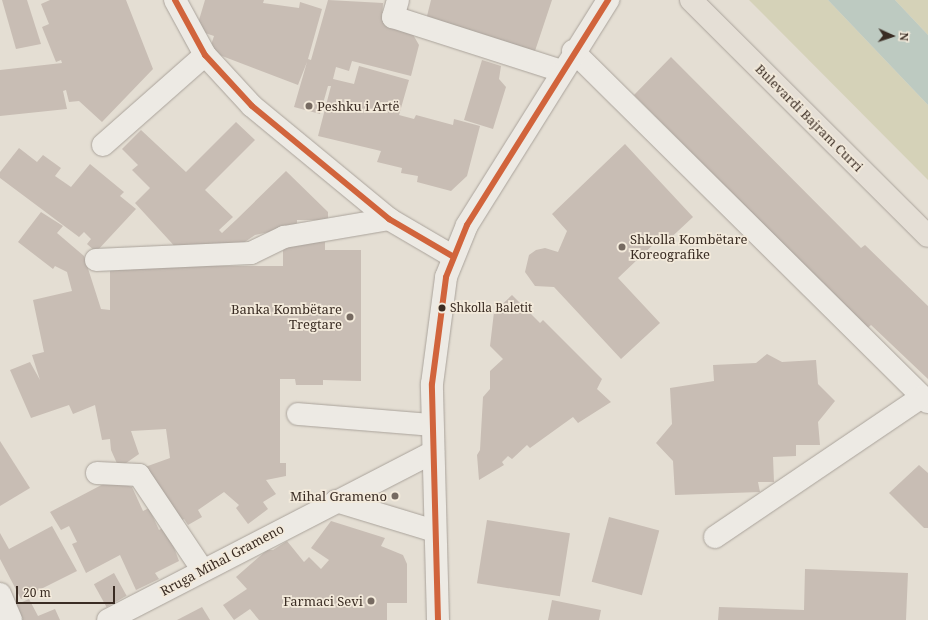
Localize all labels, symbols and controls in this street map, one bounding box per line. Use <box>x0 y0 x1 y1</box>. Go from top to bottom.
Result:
north arrow <box>872 16 912 56</box>
text: N <box>897 32 912 41</box>
street label: Bulevardi Bajram Curri <box>752 61 866 175</box>
place label: Peshku i Artë <box>317 98 400 114</box>
marker: Peshku i Artë <box>304 101 314 111</box>
place label: Shkolla Kombëtare Koreografike <box>630 232 747 263</box>
marker: Shkolla Kombëtare Koreografike <box>617 242 627 252</box>
place label: Shkolla Baletit <box>450 301 532 315</box>
place label: Banka Kombëtare Tregtare <box>231 302 342 333</box>
marker: Shkolla Baletit <box>437 303 447 313</box>
marker: Banka Kombëtare Tregtare <box>345 312 355 322</box>
place label: Mihal Grameno <box>290 488 387 504</box>
marker: Mihal Grameno <box>390 491 400 501</box>
street label: Rruga Mihal Grameno <box>158 521 286 599</box>
scale bar <box>18 578 117 604</box>
text: 20 m <box>23 584 51 601</box>
place label: Farmaci Sevi <box>283 593 363 609</box>
marker: Farmaci Sevi <box>366 596 376 606</box>

